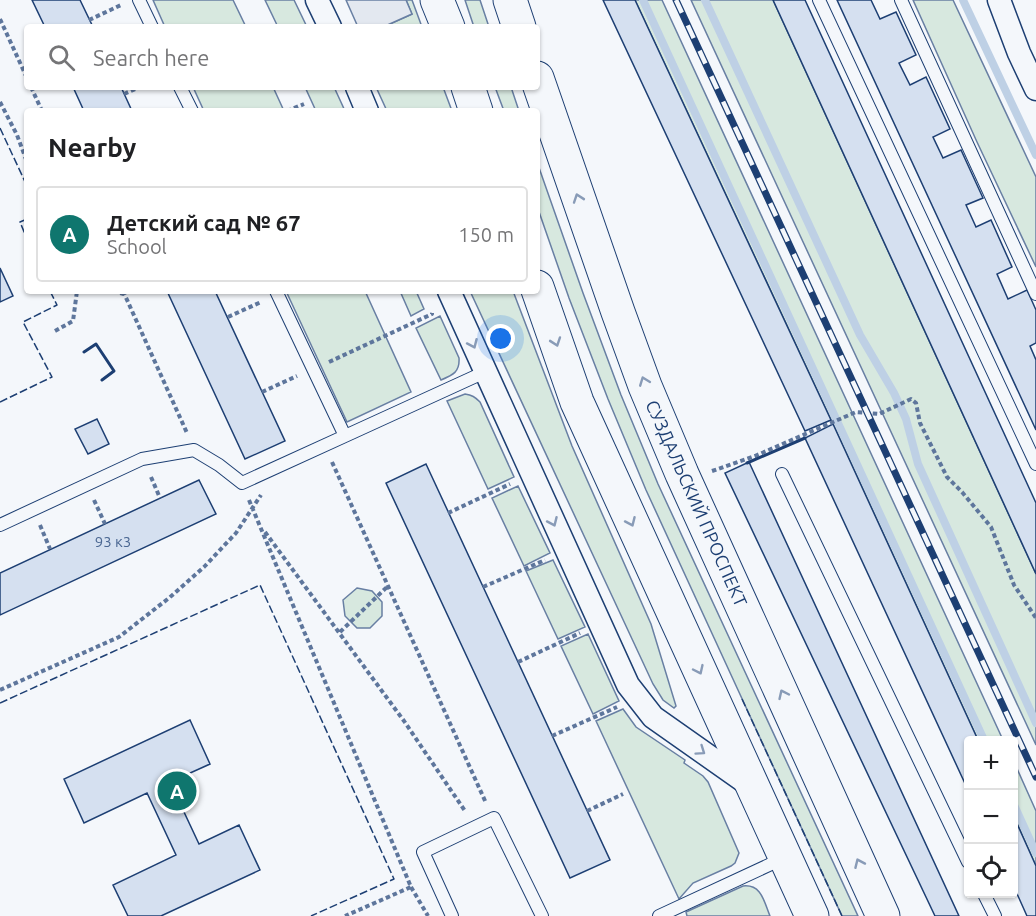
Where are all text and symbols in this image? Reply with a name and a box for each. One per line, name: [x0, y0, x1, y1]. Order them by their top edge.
search box: [24, 24, 540, 90]
icon: search: [45, 41, 78, 74]
text: Search here: [93, 45, 209, 70]
text: Nearby: [48, 133, 136, 162]
one-way arrow: [573, 193, 586, 204]
text: Детский сад № 67: [107, 210, 301, 235]
text: A: [62, 223, 77, 246]
text: 150 m: [458, 223, 514, 246]
text: School: [107, 235, 167, 258]
your location: [486, 324, 515, 353]
one-way arrow: [549, 336, 562, 347]
one-way arrow: [465, 338, 477, 349]
one-way arrow: [639, 377, 651, 388]
street label: СУЗДАЛЬСКИЙ ПРОСПЕКТ: [642, 397, 752, 609]
one-way arrow: [546, 515, 558, 526]
one-way arrow: [624, 515, 636, 526]
house number: 93 к3: [95, 533, 131, 550]
one-way arrow: [691, 664, 703, 675]
one-way arrow: [778, 689, 790, 700]
map controls: [964, 736, 1018, 898]
button: +: [964, 736, 1018, 790]
one-way arrow: [694, 744, 705, 755]
pin: A: [158, 768, 196, 814]
button: −: [964, 790, 1018, 844]
button: locate: [964, 844, 1018, 898]
one-way arrow: [854, 858, 866, 869]

